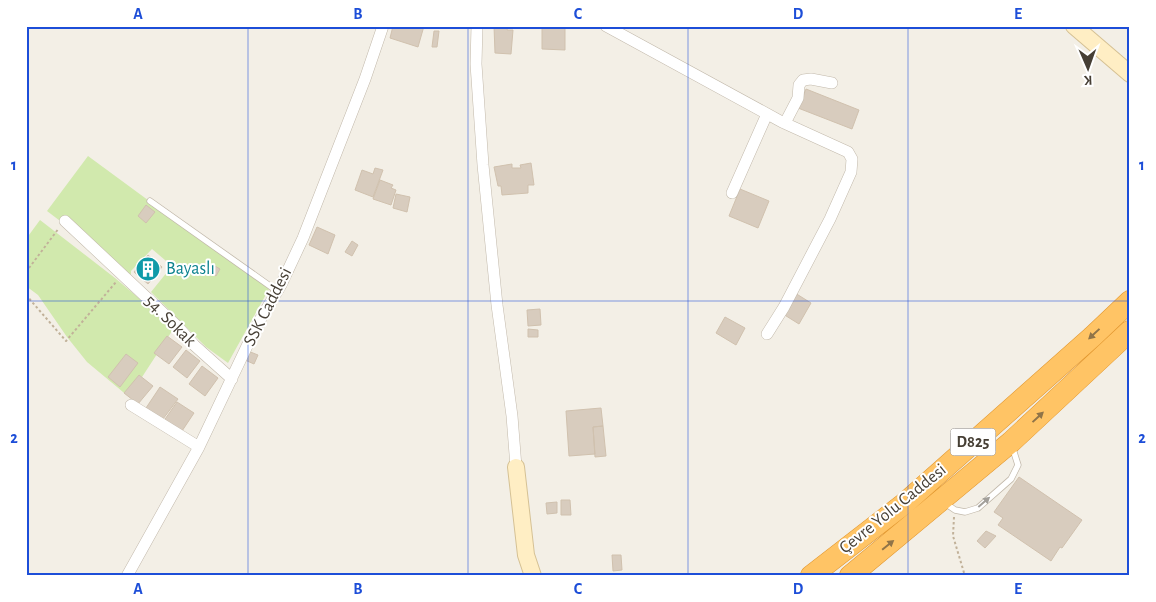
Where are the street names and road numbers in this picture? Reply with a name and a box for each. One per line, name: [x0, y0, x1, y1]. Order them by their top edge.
street label: SSK Caddesi: [241, 265, 295, 349]
street label: 54. Sokak: [141, 292, 200, 351]
road number: D825: [950, 428, 996, 456]
street label: Çevre Yolu Caddesi: [836, 461, 950, 557]

